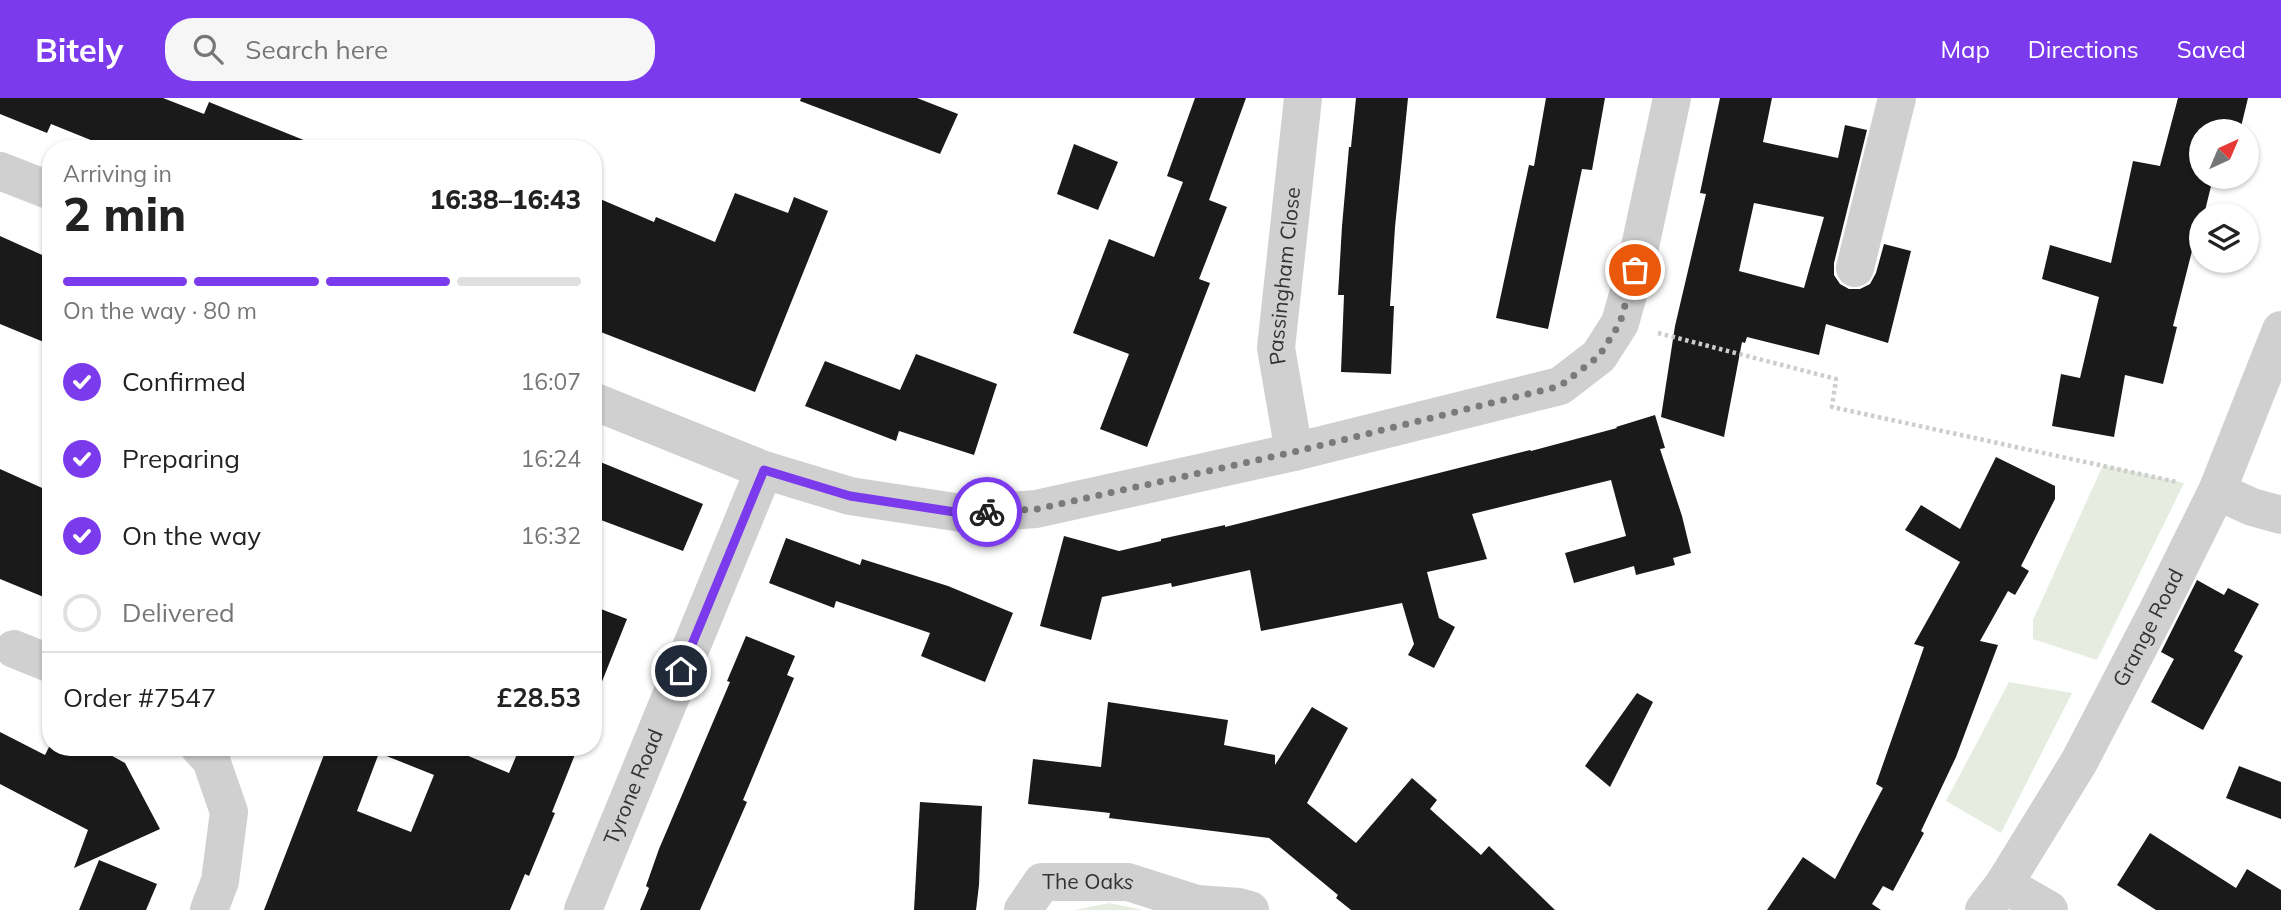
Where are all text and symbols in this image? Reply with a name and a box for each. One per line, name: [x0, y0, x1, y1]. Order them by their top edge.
search box: [165, 18, 655, 81]
text: Bitely: [35, 29, 123, 70]
icon: search: [189, 30, 227, 68]
text: Search here: [245, 33, 388, 66]
text: Map: [1940, 34, 1990, 64]
text: Directions: [2028, 34, 2139, 64]
text: Saved: [2177, 34, 2246, 64]
north arrow: [2189, 119, 2259, 189]
map controls: [2189, 119, 2259, 273]
text: Arriving in: [63, 159, 172, 188]
text: 16:38–16:43: [430, 183, 581, 216]
text: 2 min: [63, 185, 186, 243]
street label: Passingham Close: [1262, 186, 1305, 367]
button: layers: [2189, 203, 2259, 273]
pin: [1605, 240, 1665, 300]
icon: bag: [1616, 251, 1654, 289]
text: On the way · 80 m: [63, 296, 257, 325]
icon: check: [63, 363, 101, 401]
text: Confirmed: [122, 365, 246, 398]
text: 16:07: [521, 367, 581, 396]
icon: check: [63, 440, 101, 478]
text: Preparing: [122, 442, 240, 475]
text: 16:24: [521, 444, 581, 473]
courier: [952, 477, 1022, 547]
icon: bike: [968, 493, 1006, 531]
icon: check: [63, 517, 101, 555]
text: On the way: [122, 519, 261, 552]
text: 16:32: [521, 521, 581, 550]
street label: Grange Road: [2106, 564, 2188, 691]
text: Delivered: [122, 596, 235, 629]
pin: [651, 641, 711, 701]
icon: home: [662, 652, 700, 690]
text: Order #7547: [63, 681, 216, 714]
text: £28.53: [497, 681, 581, 714]
street label: Tyrone Road: [597, 725, 668, 848]
street label: The Oaks: [1042, 867, 1138, 895]

